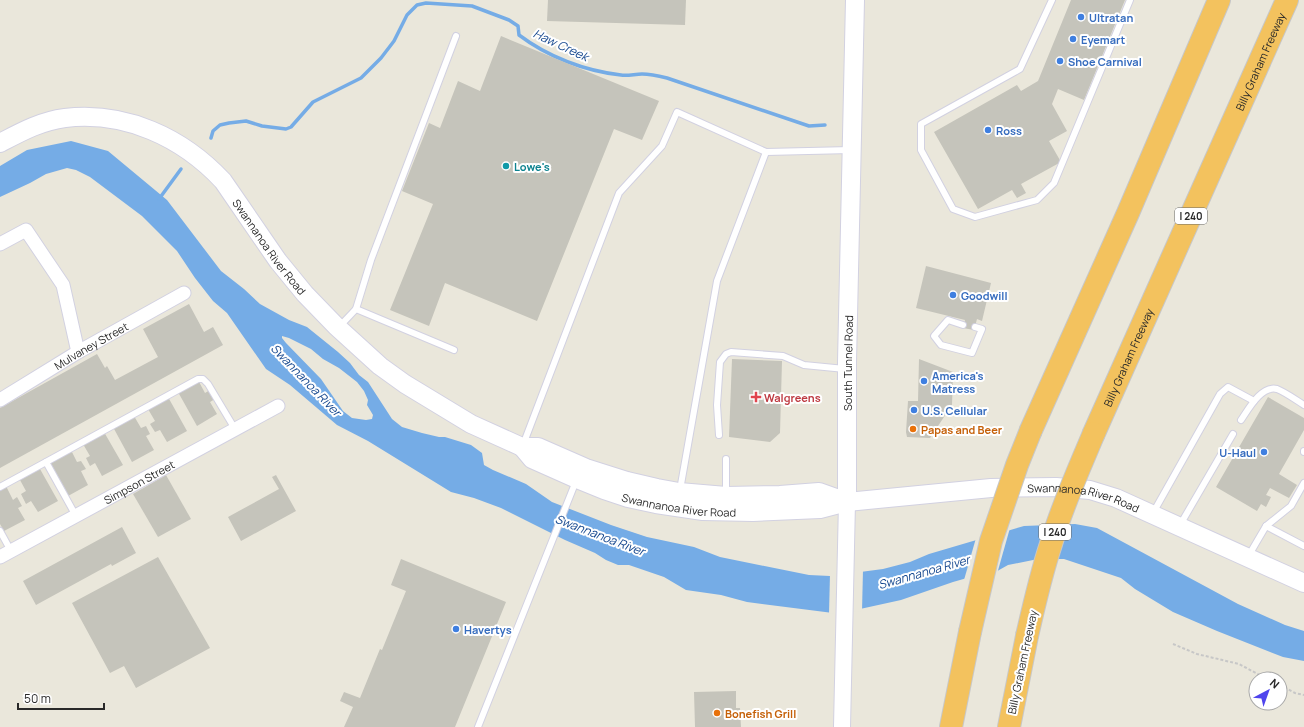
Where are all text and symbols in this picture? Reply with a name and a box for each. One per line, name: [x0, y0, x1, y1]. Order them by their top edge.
place label: Ultratan: [1089, 10, 1133, 25]
street label: Billy Graham Freeway: [1231, 10, 1288, 113]
marker: Ultratan: [1076, 12, 1086, 22]
water label: Haw Creek: [531, 25, 593, 66]
place label: Eyemart: [1081, 32, 1125, 47]
marker: Eyemart: [1068, 34, 1078, 44]
place label: Shoe Carnival: [1068, 54, 1142, 69]
marker: Shoe Carnival: [1055, 56, 1065, 66]
place label: Ross: [996, 123, 1022, 138]
marker: Ross: [983, 125, 993, 135]
place label: Lowe's: [514, 159, 550, 174]
marker: Lowe's: [501, 161, 511, 171]
street label: Swannanoa River Road: [230, 196, 310, 298]
road number: I 240: [1175, 208, 1207, 224]
place label: Goodwill: [961, 288, 1008, 303]
marker: Goodwill: [948, 290, 958, 300]
street label: Billy Graham Freeway: [1099, 305, 1156, 409]
street label: South Tunnel Road: [840, 315, 856, 411]
street label: Mulvaney Street: [51, 318, 130, 373]
water label: Swannanoa River: [267, 340, 346, 421]
place label: America's Matress: [932, 368, 984, 396]
marker: America's Matress: [919, 376, 929, 386]
place label: Walgreens: [764, 390, 821, 405]
marker: Walgreens: [751, 392, 761, 402]
place label: U.S. Cellular: [922, 403, 988, 418]
marker: U.S. Cellular: [909, 405, 919, 415]
place label: Papas and Beer: [921, 422, 1003, 437]
marker: Papas and Beer: [908, 424, 918, 434]
place label: U-Haul: [1219, 445, 1256, 460]
marker: U-Haul: [1259, 447, 1269, 457]
street label: Simpson Street: [101, 456, 177, 507]
street label: Swannanoa River Road: [1027, 479, 1142, 515]
street label: Swannanoa River Road: [620, 489, 736, 519]
water label: Swannanoa River: [553, 510, 649, 560]
road number: I 240: [1039, 524, 1071, 540]
water label: Swannanoa River: [876, 550, 973, 593]
street label: Billy Graham Freeway: [1004, 608, 1040, 715]
place label: Havertys: [464, 622, 512, 637]
marker: Havertys: [451, 624, 461, 634]
north arrow: [1248, 671, 1288, 711]
text: N: [1267, 675, 1283, 691]
scale bar: [18, 685, 104, 711]
text: 50 m: [24, 690, 51, 707]
place label: Bonefish Grill: [725, 706, 796, 721]
marker: Bonefish Grill: [712, 708, 722, 718]

